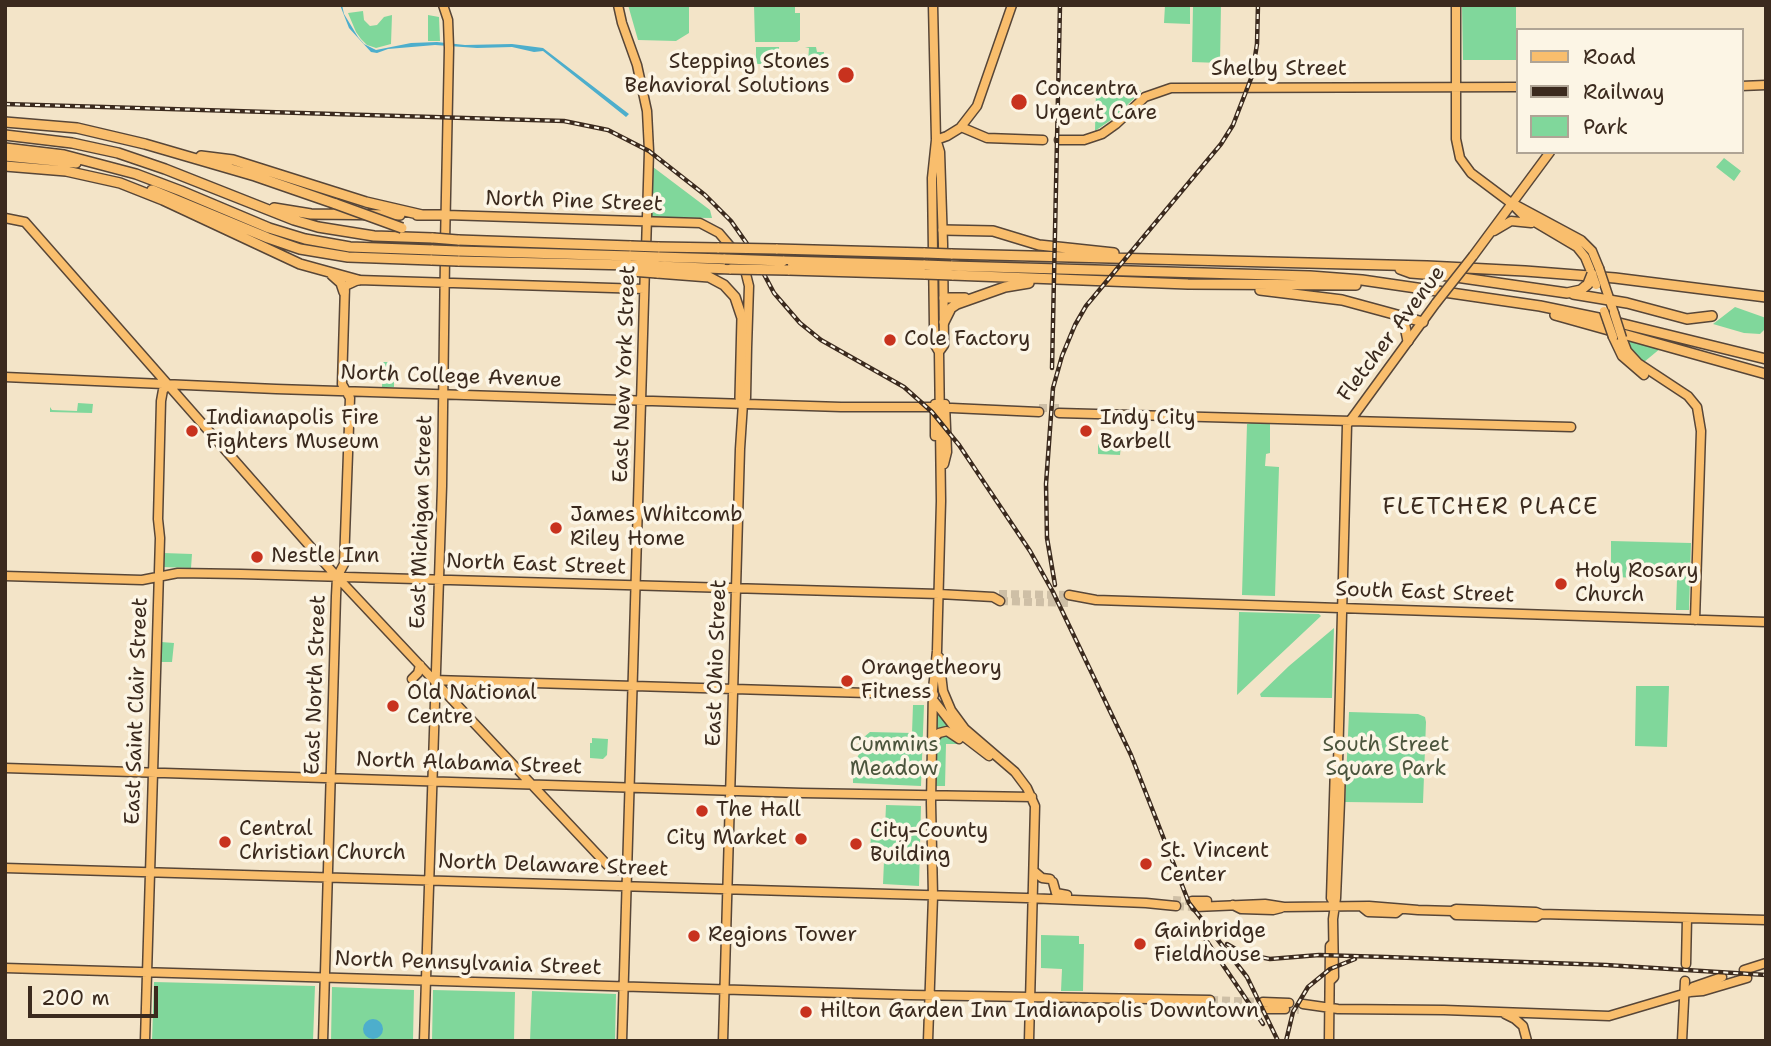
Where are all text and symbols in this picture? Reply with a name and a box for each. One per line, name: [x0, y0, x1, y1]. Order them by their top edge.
legend: [1516, 28, 1743, 154]
text: Road: [1583, 43, 1636, 71]
place label: Stepping Stones Behavioral Solutions: [624, 50, 830, 100]
street label: Shelby Street: [1211, 57, 1347, 83]
marker: Stepping Stones Behavioral Solutions: [836, 65, 856, 85]
place label: Concentra Urgent Care: [1035, 77, 1157, 127]
text: Railway: [1583, 78, 1665, 106]
marker: Concentra Urgent Care: [1009, 92, 1029, 112]
text: Park: [1583, 113, 1628, 141]
street label: North Pine Street: [485, 186, 663, 218]
street label: Fletcher Avenue: [1333, 261, 1451, 407]
street label: East New York Street: [609, 265, 641, 483]
place label: Cole Factory: [904, 327, 1030, 353]
marker: Cole Factory: [882, 332, 898, 348]
street label: North College Avenue: [340, 361, 562, 393]
place label: Indianapolis Fire Fighters Museum: [206, 406, 379, 456]
place label: Indy City Barbell: [1100, 406, 1196, 456]
street label: East Michigan Street: [406, 415, 438, 629]
marker: Indianapolis Fire Fighters Museum: [184, 423, 200, 439]
marker: Indy City Barbell: [1078, 423, 1094, 439]
district label: FLETCHER PLACE: [1384, 494, 1598, 522]
place label: James Whitcomb Riley Home: [570, 503, 743, 553]
marker: James Whitcomb Riley Home: [548, 520, 564, 536]
place label: Nestle Inn: [271, 544, 379, 570]
marker: Nestle Inn: [249, 549, 265, 565]
street label: North East Street: [445, 549, 627, 581]
place label: Holy Rosary Church: [1575, 559, 1699, 609]
marker: Holy Rosary Church: [1553, 576, 1569, 592]
street label: South East Street: [1335, 577, 1515, 609]
street label: East Ohio Street: [701, 579, 733, 747]
street label: East North Street: [300, 594, 332, 776]
street label: East Saint Clair Street: [120, 597, 154, 825]
place label: Orangetheory Fitness: [861, 656, 1002, 706]
marker: Orangetheory Fitness: [839, 673, 855, 689]
place label: Old National Centre: [407, 681, 537, 731]
marker: Old National Centre: [385, 698, 401, 714]
park label: Cummins Meadow: [849, 733, 939, 783]
park label: South Street Square Park: [1322, 733, 1450, 783]
street label: North Alabama Street: [355, 747, 583, 781]
place label: The Hall: [716, 798, 801, 824]
marker: The Hall: [694, 803, 710, 819]
place label: Central Christian Church: [239, 817, 406, 867]
place label: City-County Building: [870, 819, 988, 869]
place label: City Market: [666, 826, 787, 852]
marker: City Market: [793, 831, 809, 847]
marker: Central Christian Church: [217, 834, 233, 850]
marker: City-County Building: [848, 836, 864, 852]
place label: St. Vincent Center: [1160, 839, 1269, 889]
street label: North Delaware Street: [437, 849, 669, 883]
marker: St. Vincent Center: [1138, 856, 1154, 872]
place label: Gainbridge Fieldhouse: [1154, 919, 1266, 969]
place label: Regions Tower: [708, 923, 857, 949]
marker: Regions Tower: [686, 928, 702, 944]
marker: Gainbridge Fieldhouse: [1132, 936, 1148, 952]
street label: North Pennsylvania Street: [334, 947, 602, 981]
scale bar: [32, 972, 161, 1016]
text: 200 m: [41, 984, 110, 1012]
place label: Hilton Garden Inn Indianapolis Downtown: [820, 999, 1259, 1025]
marker: Hilton Garden Inn Indianapolis Downtown: [798, 1004, 814, 1020]

